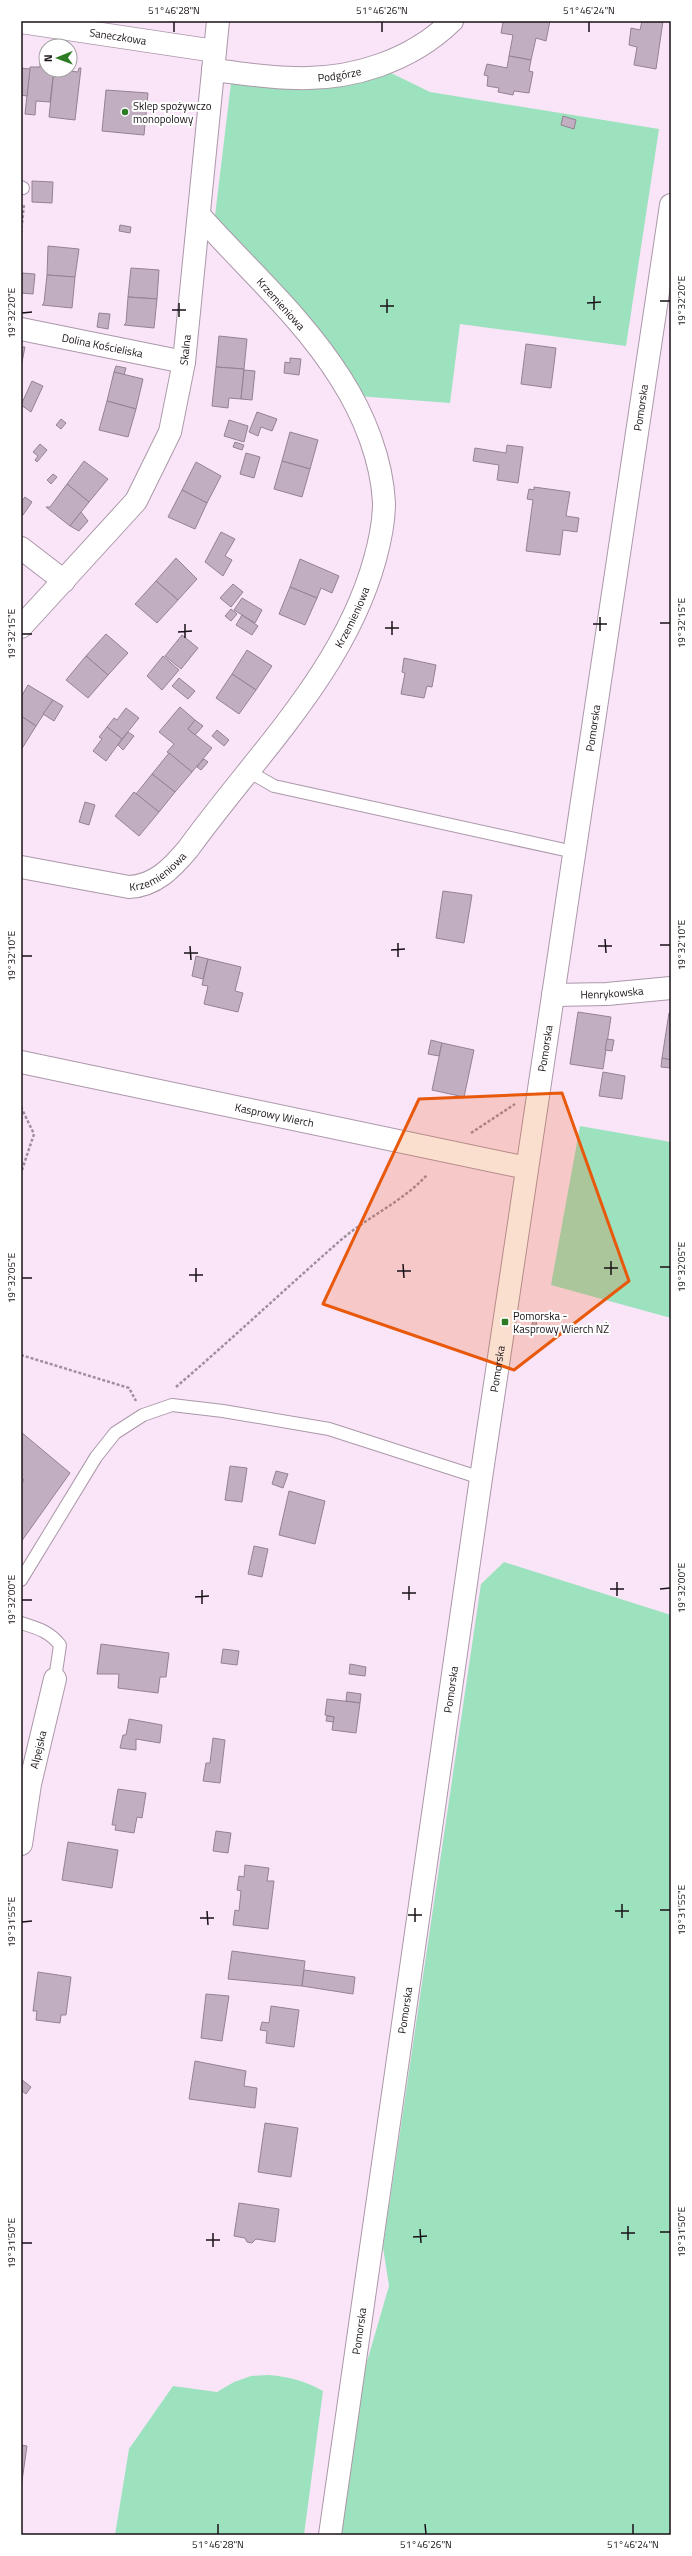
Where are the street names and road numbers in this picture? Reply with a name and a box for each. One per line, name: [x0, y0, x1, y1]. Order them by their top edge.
street label: Saneczkowa: [88, 24, 148, 49]
street label: Podgórze: [317, 63, 363, 86]
street label: Krzemieniowa: [253, 274, 309, 334]
street label: Dolina Kościeliska: [60, 329, 145, 362]
street label: Skalna: [176, 333, 195, 367]
street label: Pomorska: [629, 383, 652, 432]
street label: Krzemieniowa: [331, 584, 373, 651]
street label: Pomorska: [582, 703, 604, 752]
street label: Krzemieniowa: [129, 848, 190, 895]
street label: Henrykowska: [580, 983, 645, 1002]
street label: Pomorska: [534, 1024, 557, 1073]
street label: Kasprowy Wierch: [233, 1099, 316, 1131]
street label: Pomorska: [486, 1344, 509, 1393]
street label: Pomorska: [440, 1665, 462, 1714]
street label: Alpejska: [26, 1728, 51, 1770]
street label: Pomorska: [394, 1985, 416, 2035]
street label: Pomorska: [348, 2306, 370, 2355]

